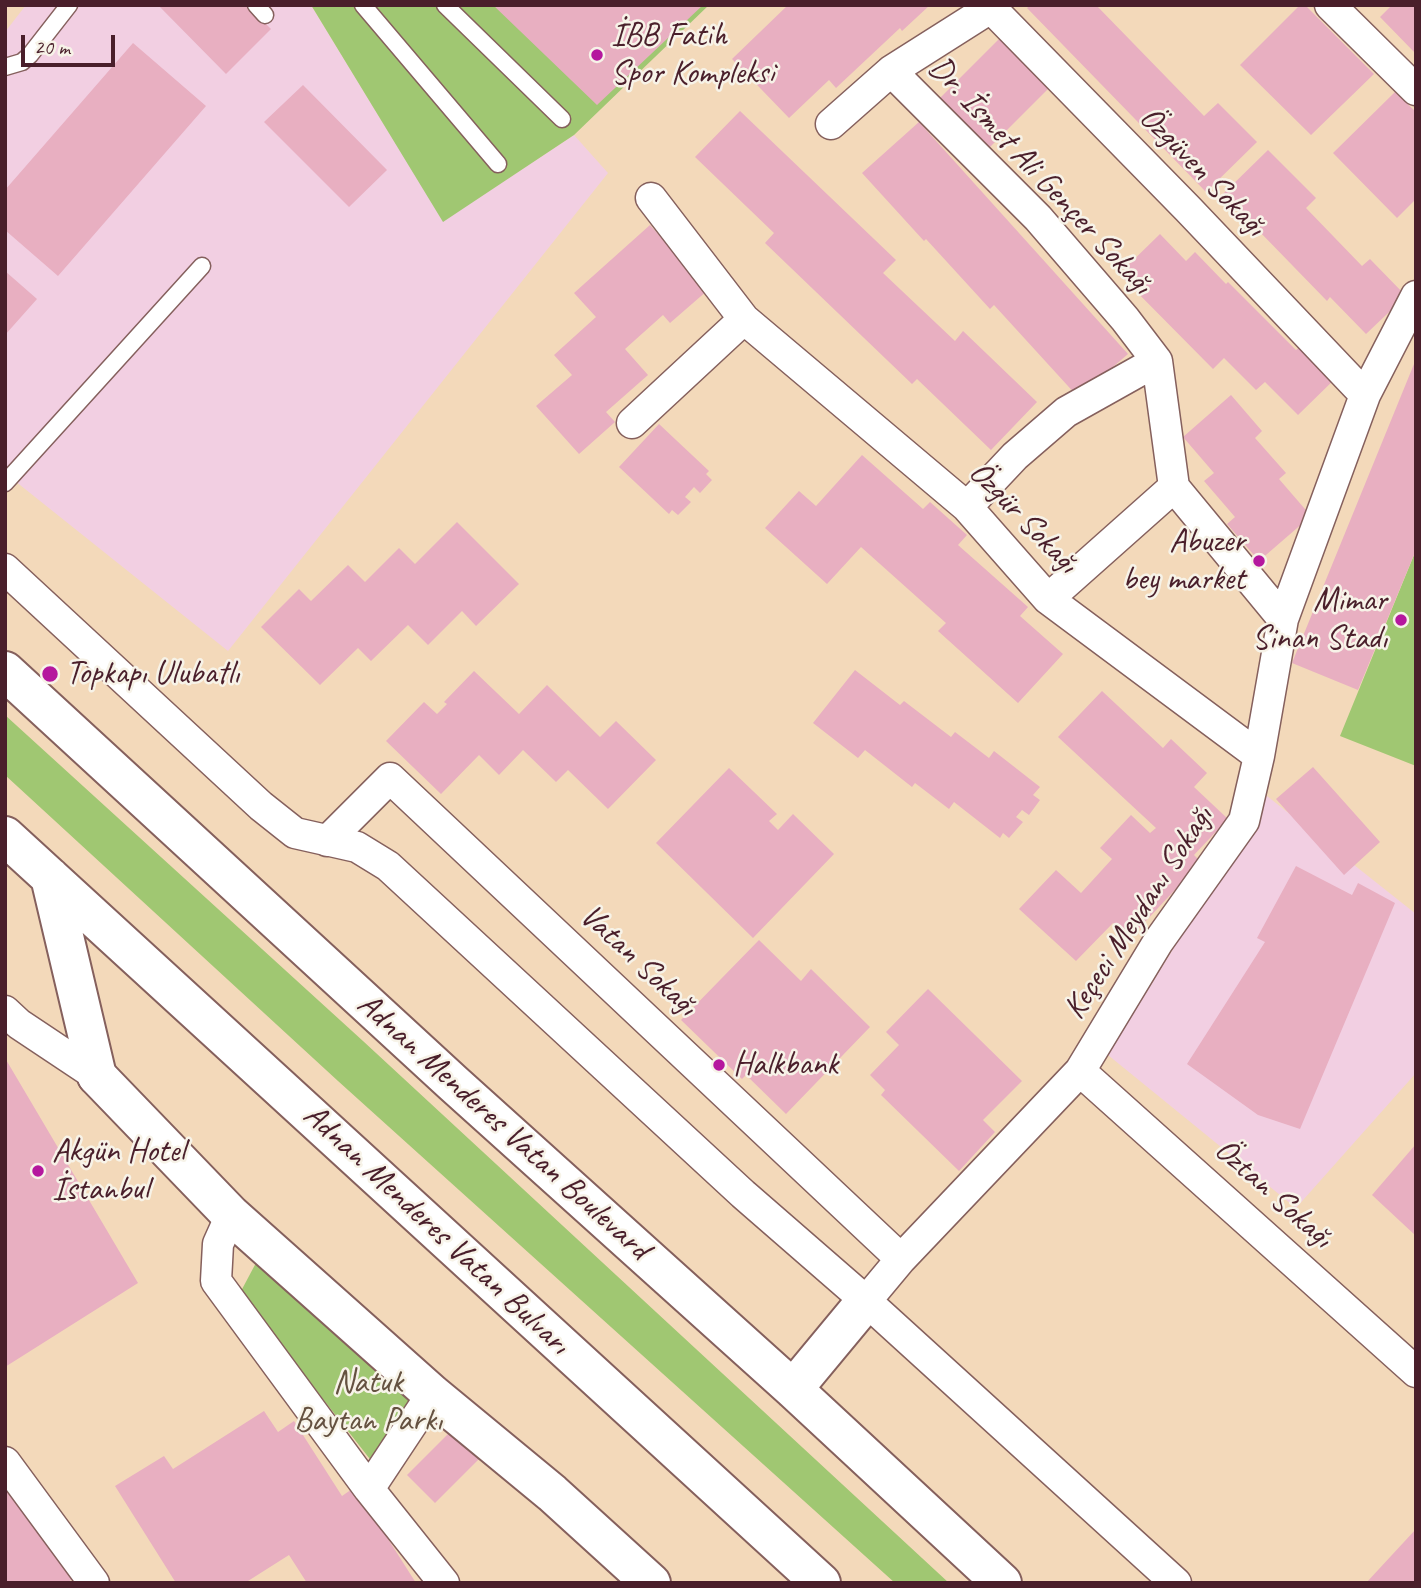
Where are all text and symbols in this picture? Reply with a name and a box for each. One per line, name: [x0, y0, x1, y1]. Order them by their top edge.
place label: İBB Fatih Spor Kompleksi: [611, 16, 774, 94]
scale bar: [24, 21, 119, 65]
text: 20 m: [34, 34, 70, 60]
marker: İBB Fatih Spor Kompleksi: [589, 47, 605, 63]
street label: Dr. İsmet Ali Gençer Sokağı: [920, 49, 1160, 303]
street label: Özgüven Sokağı: [1130, 99, 1274, 245]
street label: Özgür Sokağı: [960, 454, 1086, 582]
place label: Abuzer bey market: [1122, 522, 1245, 600]
marker: Abuzer bey market: [1251, 553, 1267, 569]
place label: Mimar Sinan Stadı: [1252, 581, 1387, 659]
marker: Mimar Sinan Stadı: [1393, 612, 1409, 628]
place label: Topkapı Ulubatlı: [66, 654, 239, 694]
marker: Topkapı Ulubatlı: [40, 664, 60, 684]
street label: Keçeci Meydanı Sokağı: [1056, 799, 1222, 1027]
street label: Vatan Sokağı: [571, 897, 705, 1025]
street label: Adnan Menderes Vatan Boulevard: [349, 985, 657, 1269]
place label: Halkbank: [733, 1045, 838, 1085]
marker: Halkbank: [711, 1057, 727, 1073]
street label: Adnan Menderes Vatan Bulvarı: [295, 1096, 577, 1364]
street label: Öztan Sokağı: [1206, 1131, 1340, 1257]
place label: Akgün Hotel İstanbul: [52, 1132, 185, 1210]
marker: Akgün Hotel İstanbul: [30, 1163, 46, 1179]
park label: Natuk Baytan Parkı: [294, 1363, 442, 1441]

